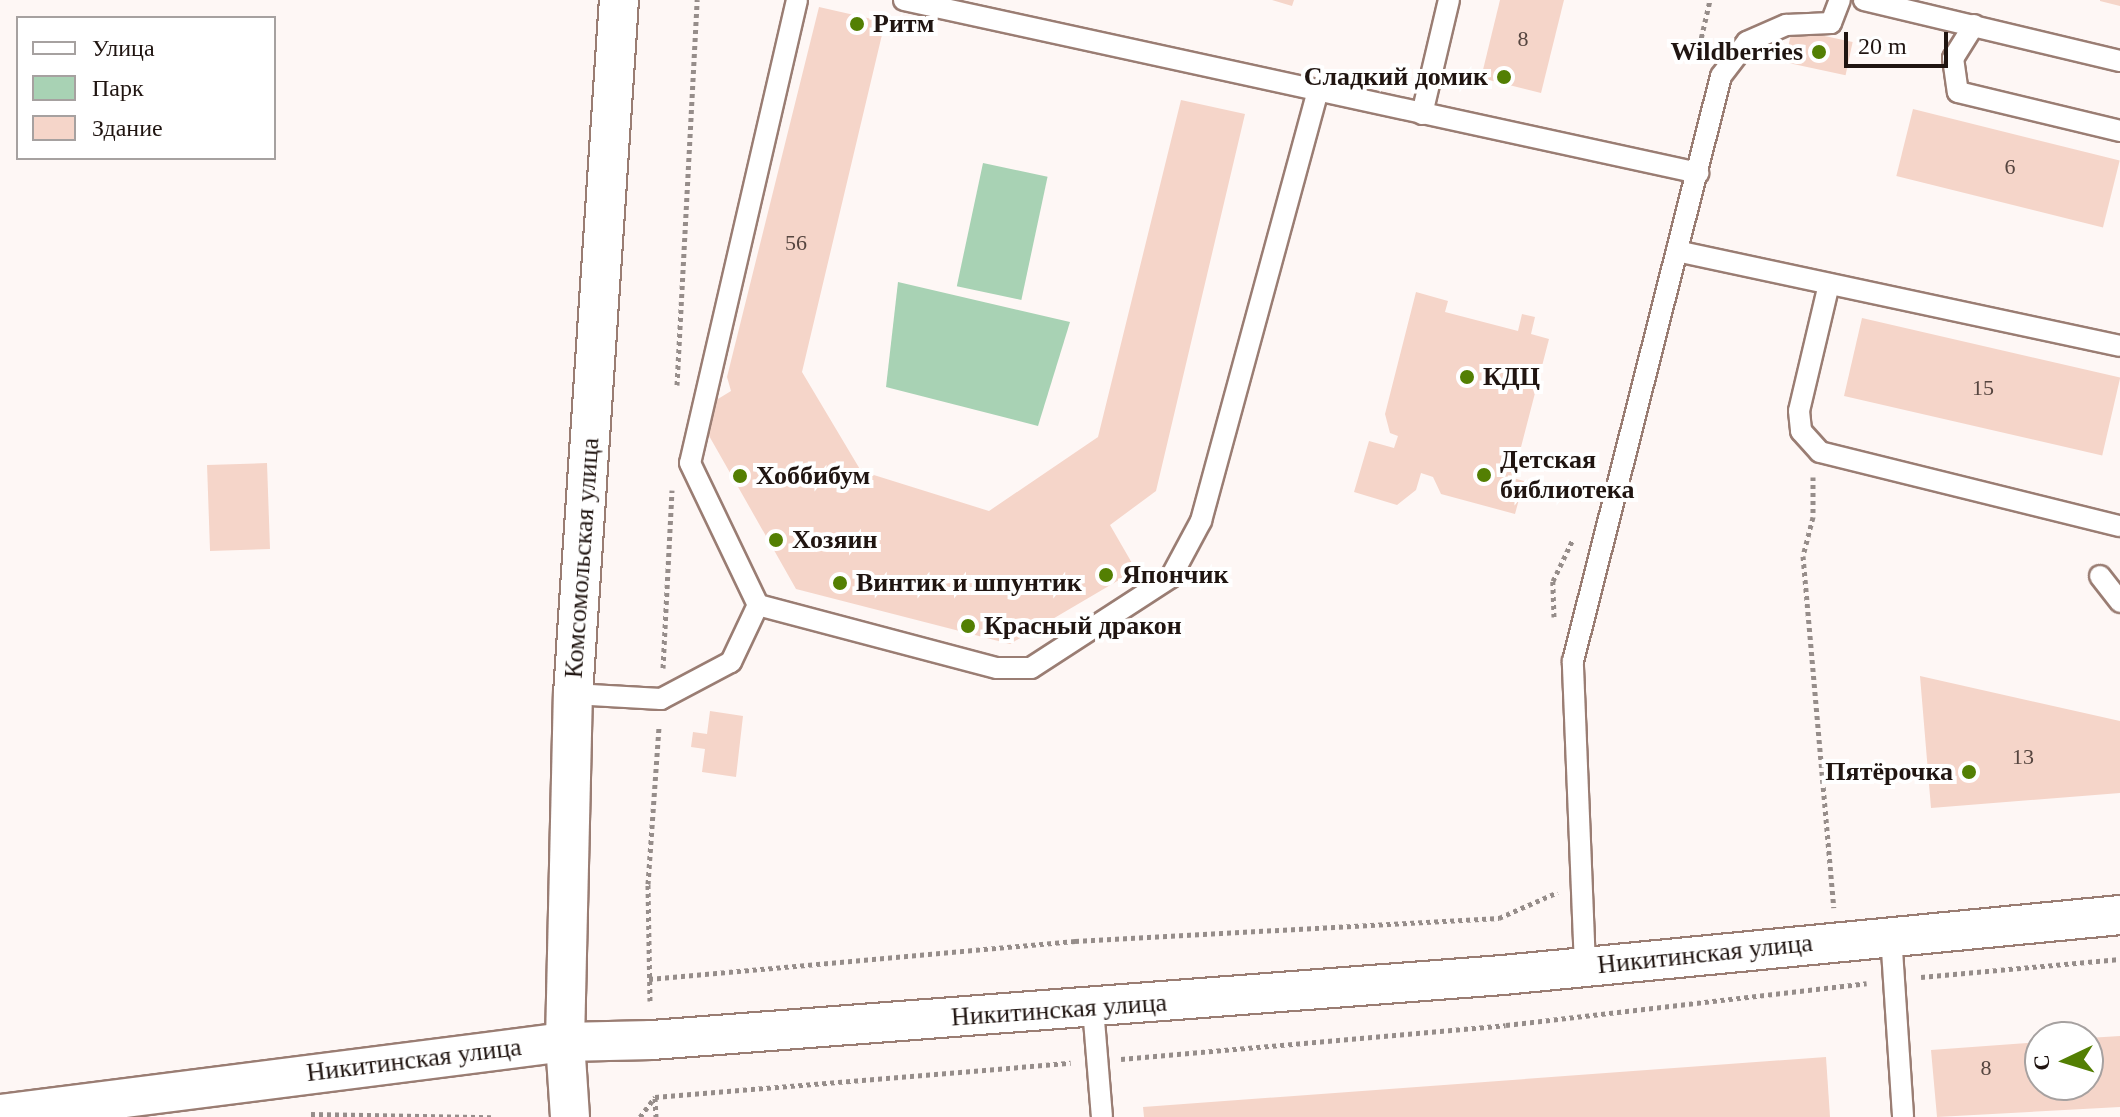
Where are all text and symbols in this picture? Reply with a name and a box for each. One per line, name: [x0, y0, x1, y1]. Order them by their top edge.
place label: Ритм: [873, 8, 934, 40]
marker: Ритм: [848, 15, 866, 33]
legend: [16, 16, 276, 160]
scale bar: [1848, 16, 1952, 66]
house number: 8: [1518, 26, 1528, 52]
text: 20 m: [1858, 33, 1907, 59]
text: Улица: [92, 35, 155, 61]
place label: Wildberries: [1671, 36, 1803, 68]
marker: Wildberries: [1810, 43, 1828, 61]
place label: Сладкий домик: [1304, 61, 1488, 93]
marker: Сладкий домик: [1495, 68, 1513, 86]
text: Парк: [92, 75, 144, 101]
text: Здание: [92, 115, 163, 141]
house number: 6: [2004, 154, 2016, 180]
house number: 56: [785, 230, 807, 256]
place label: КДЦ: [1483, 361, 1540, 393]
marker: КДЦ: [1458, 368, 1476, 386]
house number: 15: [1972, 375, 1994, 401]
street label: Комсомольская улица: [558, 437, 606, 679]
place label: Детская библиотека: [1500, 444, 1634, 506]
place label: Хоббибум: [756, 460, 870, 492]
marker: Детская библиотека: [1475, 466, 1493, 484]
marker: Хоббибум: [731, 467, 749, 485]
place label: Хозяин: [792, 524, 877, 556]
marker: Хозяин: [767, 531, 785, 549]
place label: Япончик: [1122, 559, 1228, 591]
marker: Япончик: [1097, 566, 1115, 584]
place label: Винтик и шпунтик: [856, 567, 1082, 599]
marker: Винтик и шпунтик: [831, 574, 849, 592]
place label: Красный дракон: [984, 610, 1182, 642]
marker: Красный дракон: [959, 617, 977, 635]
house number: 13: [2012, 744, 2034, 770]
place label: Пятёрочка: [1825, 756, 1953, 788]
marker: Пятёрочка: [1960, 763, 1978, 781]
street label: Никитинская улица: [1596, 927, 1814, 981]
street label: Никитинская улица: [950, 987, 1168, 1033]
north arrow: [2024, 1021, 2104, 1101]
street label: Никитинская улица: [305, 1031, 523, 1089]
text: С: [2029, 1054, 2055, 1071]
house number: 8: [1980, 1055, 1992, 1081]

